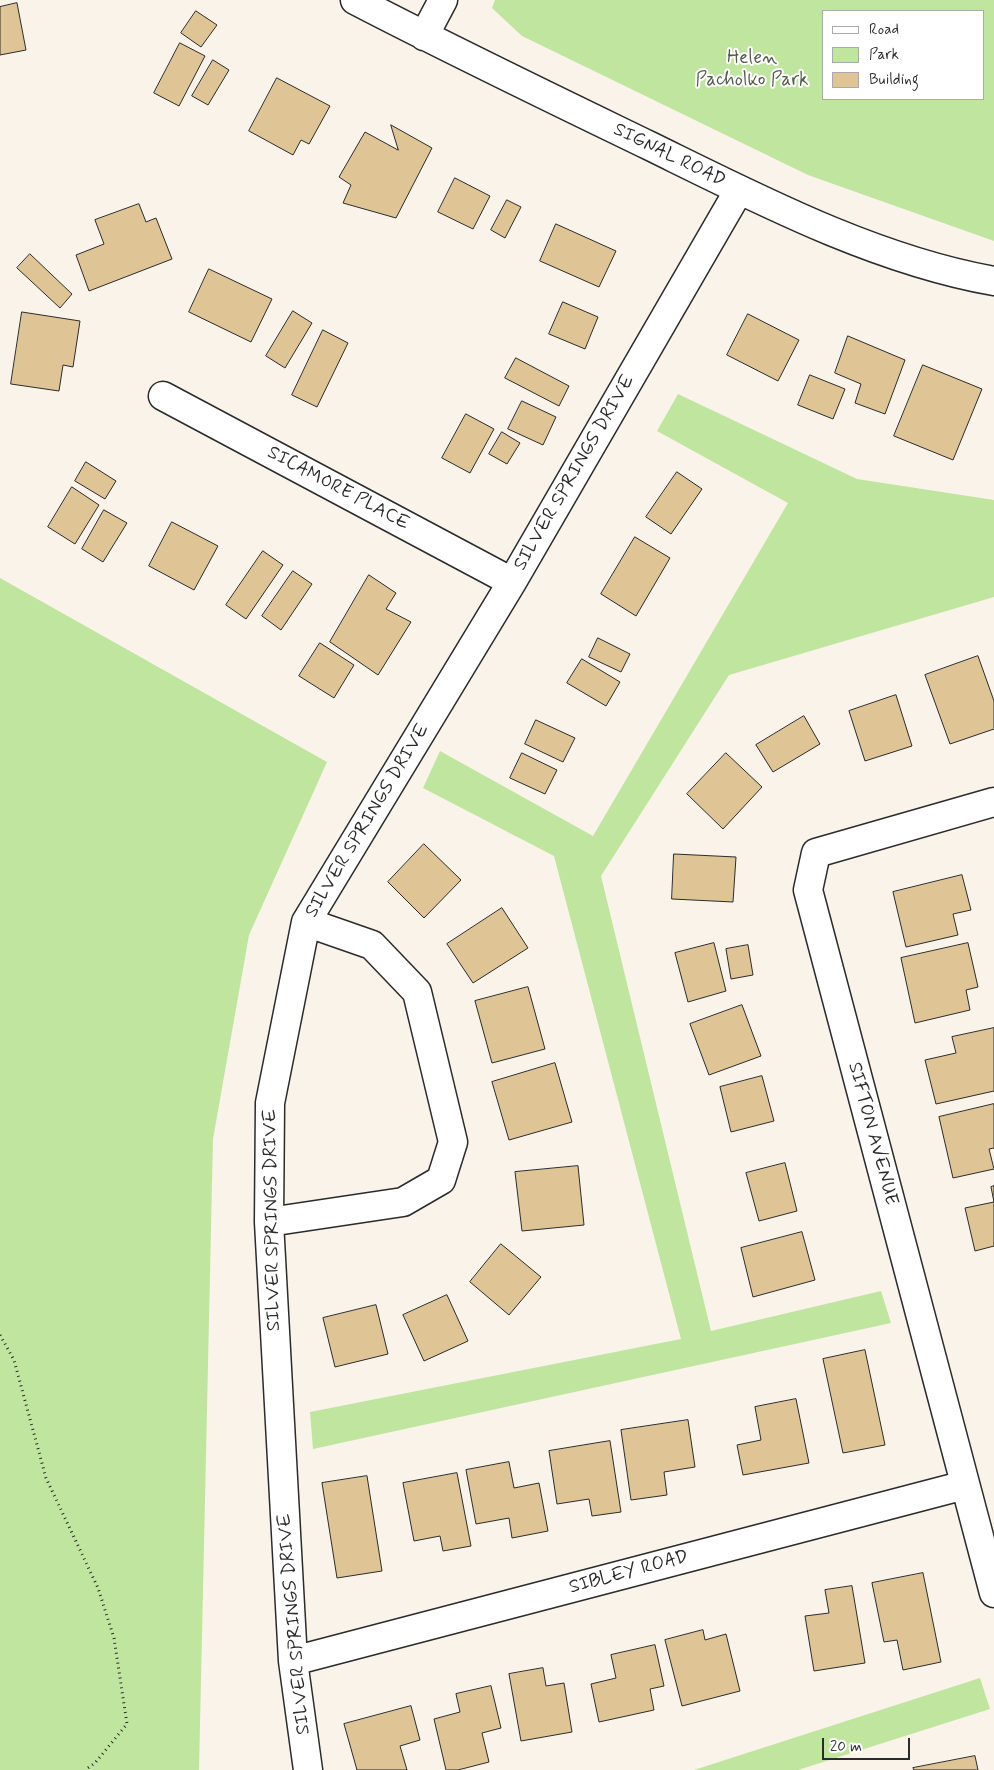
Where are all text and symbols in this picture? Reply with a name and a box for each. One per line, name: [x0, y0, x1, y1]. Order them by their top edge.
legend: [822, 10, 984, 100]
text: Road: [869, 20, 899, 40]
text: Park: [869, 45, 899, 65]
park label: Helen Pacholko Park: [696, 48, 808, 92]
text: Building: [869, 70, 919, 90]
street label: SIGNAL ROAD: [609, 119, 729, 193]
street label: SILVER SPRINGS DRIVE: [510, 371, 640, 575]
street label: SICAMORE PLACE: [263, 442, 413, 536]
street label: SILVER SPRINGS DRIVE: [301, 720, 435, 922]
street label: SIFTON AVENUE: [842, 1060, 902, 1208]
street label: SILVER SPRINGS DRIVE: [260, 1109, 286, 1331]
street label: SILVER SPRINGS DRIVE: [274, 1512, 316, 1736]
street label: SIBLEY ROAD: [567, 1546, 691, 1600]
scale bar: [824, 1728, 912, 1760]
text: 20 m: [830, 1737, 862, 1757]

